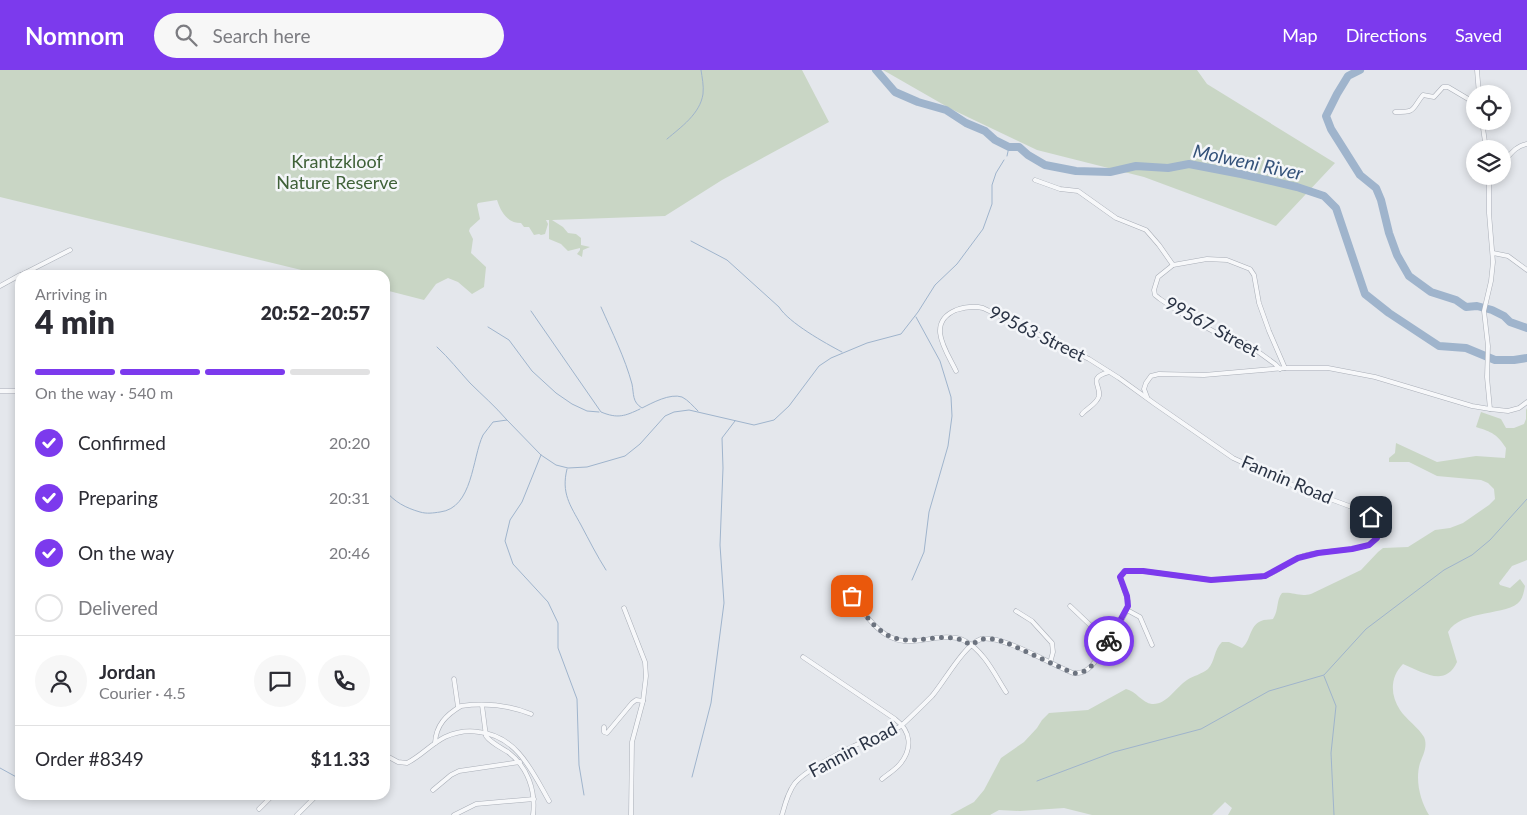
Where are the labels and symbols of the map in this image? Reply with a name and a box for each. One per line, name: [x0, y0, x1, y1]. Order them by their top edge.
water label: Molweni River: [1191, 139, 1306, 184]
park label: Krantzkloof Nature Reserve: [276, 150, 398, 193]
street label: 99567 Street: [1162, 291, 1264, 361]
street label: 99563 Street: [986, 300, 1090, 366]
street label: Fannin Road: [1239, 450, 1336, 508]
pin: [1350, 496, 1392, 538]
pin: [831, 575, 873, 617]
courier: [1084, 616, 1134, 666]
street label: Fannin Road: [805, 717, 900, 782]

